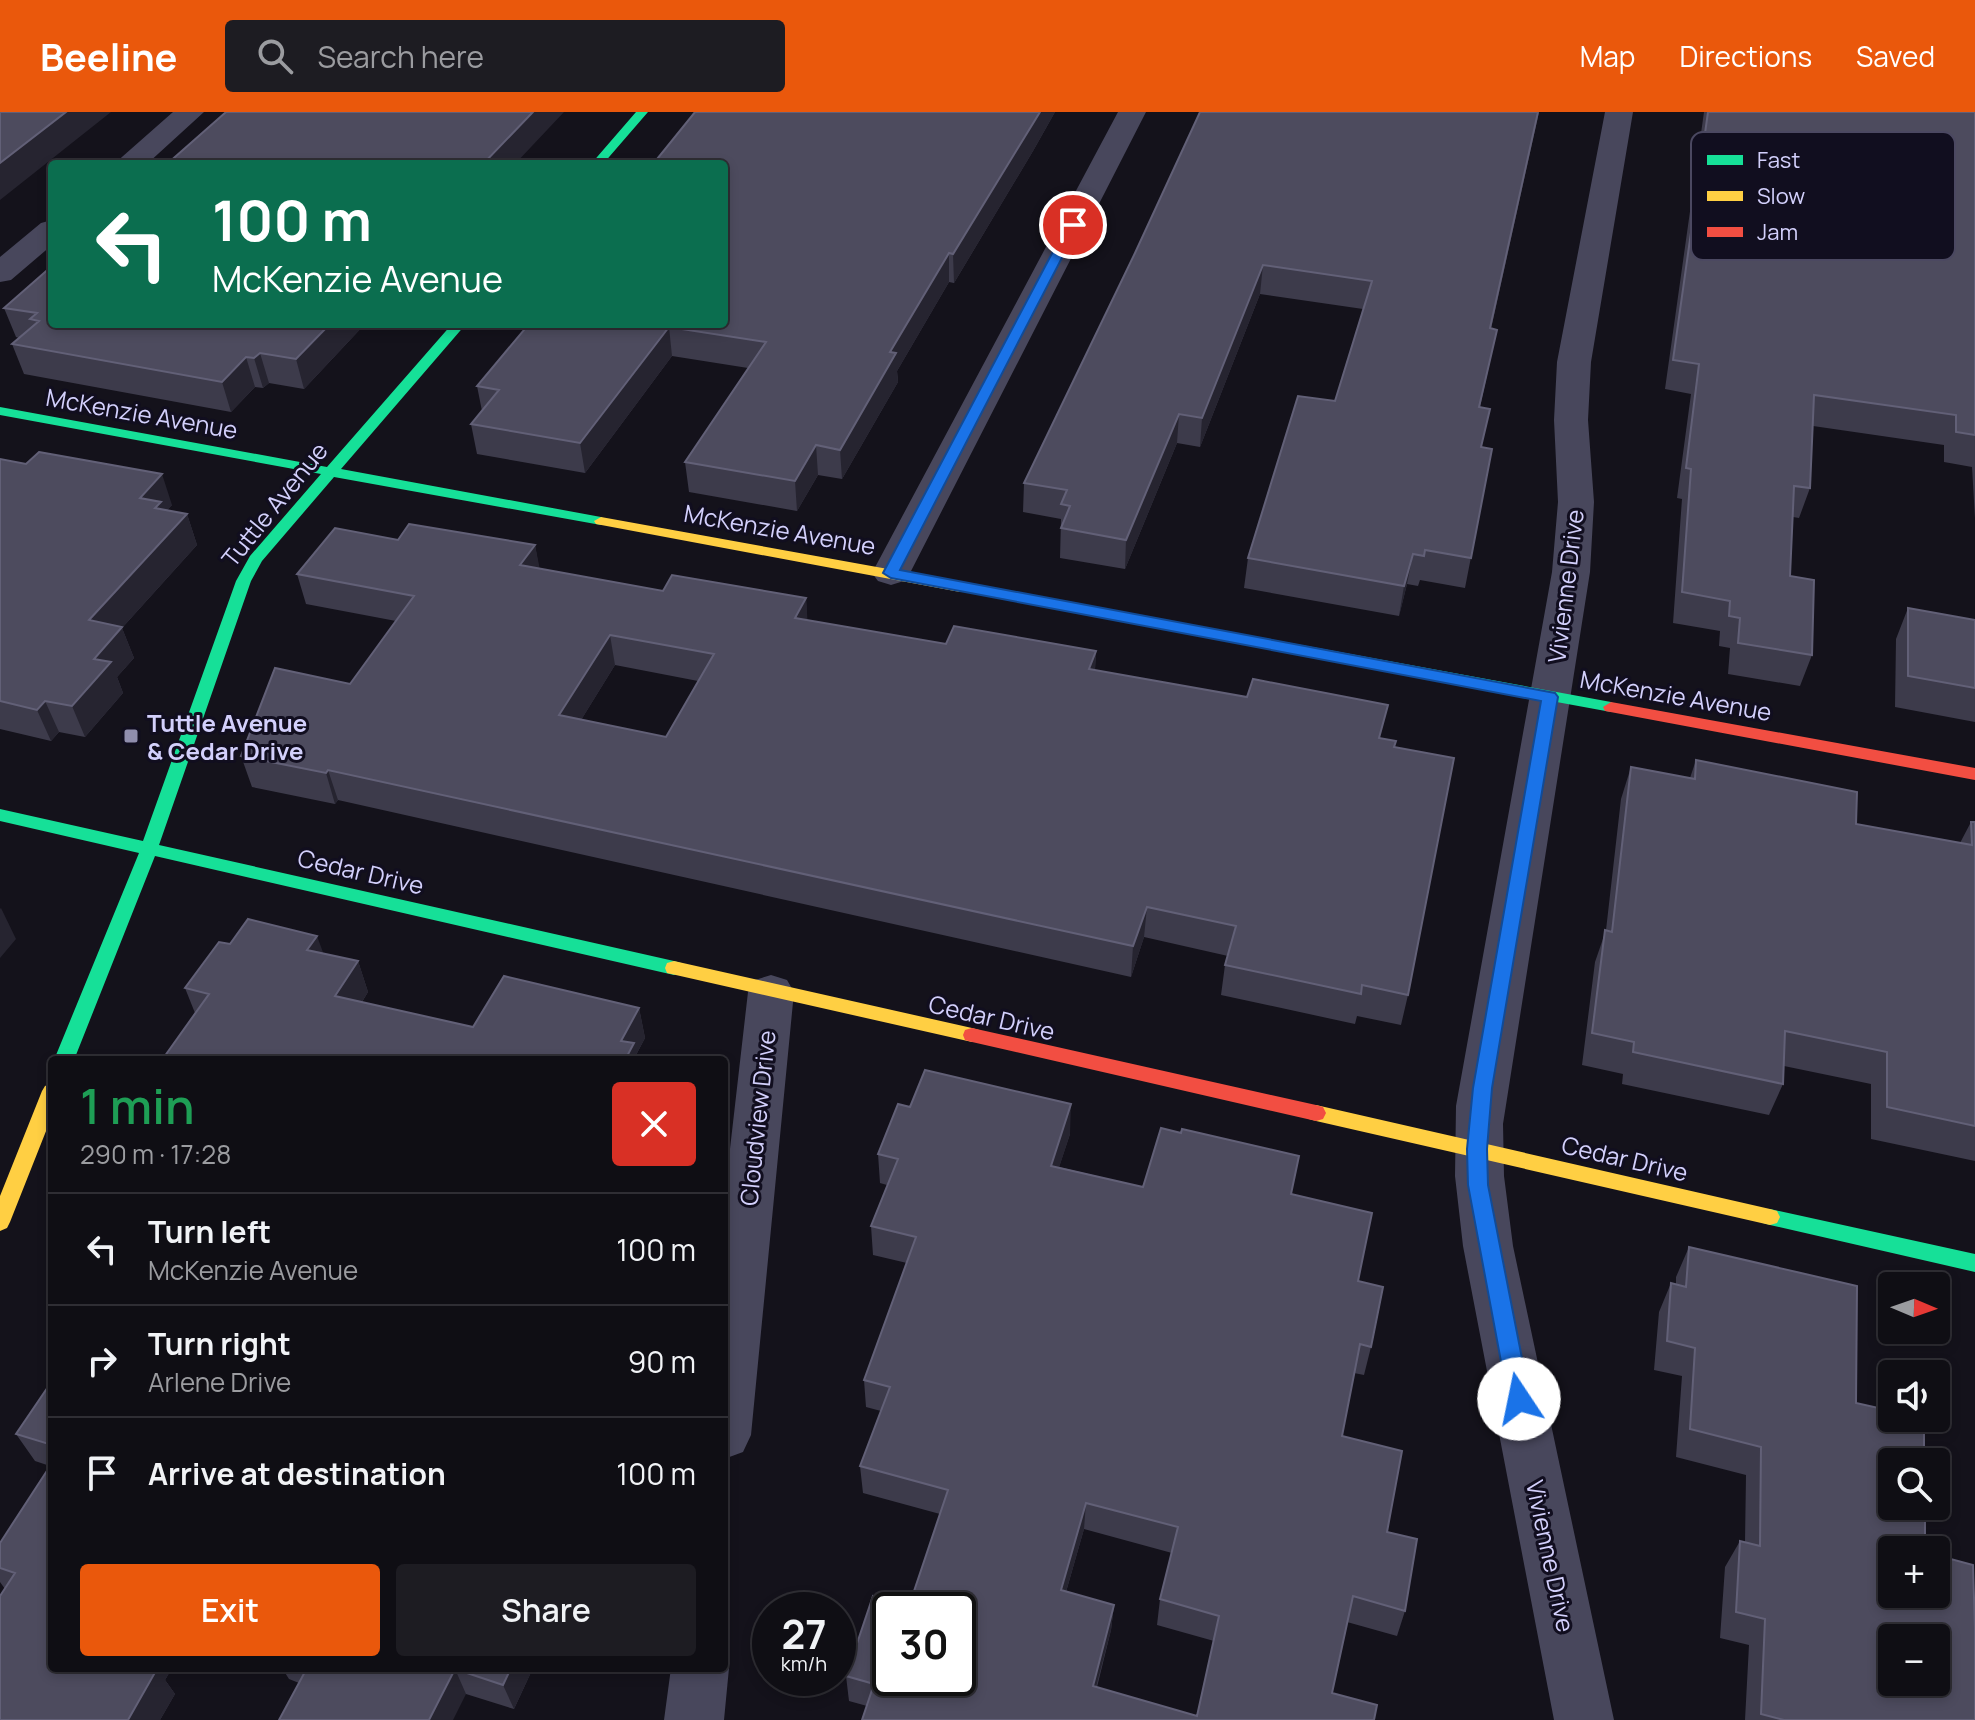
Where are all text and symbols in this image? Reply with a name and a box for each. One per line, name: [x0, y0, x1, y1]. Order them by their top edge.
search box: [225, 20, 785, 92]
text: Beeline: [40, 30, 177, 82]
icon: search: [253, 34, 297, 78]
text: Search here: [317, 36, 484, 77]
text: Map: [1580, 37, 1635, 75]
text: Directions: [1679, 37, 1812, 75]
text: Saved: [1856, 37, 1935, 75]
legend: [1691, 132, 1955, 260]
text: Fast: [1757, 145, 1800, 175]
text: 100 m: [212, 181, 372, 258]
text: Slow: [1757, 181, 1805, 211]
pin: [1039, 191, 1107, 259]
icon: left: [80, 192, 184, 296]
icon: arrive: [1051, 203, 1095, 247]
text: Jam: [1757, 217, 1798, 247]
text: McKenzie Avenue: [212, 254, 503, 303]
street label: McKenzie Avenue: [44, 380, 240, 446]
street label: Tuttle Avenue: [213, 435, 335, 573]
street label: McKenzie Avenue: [682, 496, 878, 562]
street label: Vivienne Drive: [1539, 507, 1591, 665]
street label: McKenzie Avenue: [1578, 662, 1774, 728]
place label: Tuttle Avenue & Cedar Drive: [147, 706, 307, 767]
marker: Tuttle Avenue & Cedar Drive: [122, 727, 140, 745]
street label: Cedar Drive: [295, 840, 427, 902]
street label: Cedar Drive: [926, 986, 1058, 1048]
street label: Cloudview Drive: [731, 1029, 783, 1207]
text: 1 min: [80, 1073, 194, 1138]
button: close: [612, 1082, 696, 1166]
street label: Cedar Drive: [1559, 1127, 1691, 1189]
text: 290 m · 17:28: [80, 1136, 231, 1172]
text: Turn left: [148, 1211, 271, 1252]
icon: left: [80, 1227, 124, 1271]
text: 100 m: [616, 1229, 696, 1270]
text: McKenzie Avenue: [148, 1252, 358, 1288]
north arrow: [1878, 1272, 1950, 1344]
map controls: [1878, 1272, 1950, 1696]
text: Turn right: [148, 1323, 291, 1364]
icon: right: [80, 1339, 124, 1383]
text: 90 m: [628, 1341, 696, 1382]
position arrow: [1477, 1357, 1561, 1441]
button: sound: [1878, 1360, 1950, 1432]
text: Arlene Drive: [148, 1364, 291, 1400]
button: search: [1878, 1448, 1950, 1520]
icon: arrive: [80, 1451, 124, 1495]
text: Arrive at destination: [148, 1453, 446, 1494]
text: 100 m: [616, 1453, 696, 1494]
street label: Vivienne Drive: [1519, 1477, 1583, 1635]
button: +: [1878, 1536, 1950, 1608]
button: Exit: [80, 1564, 380, 1656]
button: Share: [396, 1564, 696, 1656]
speed limit sign: 30: [872, 1592, 976, 1696]
text: 27: [781, 1606, 827, 1661]
button: −: [1878, 1624, 1950, 1696]
text: km/h: [781, 1650, 827, 1677]

